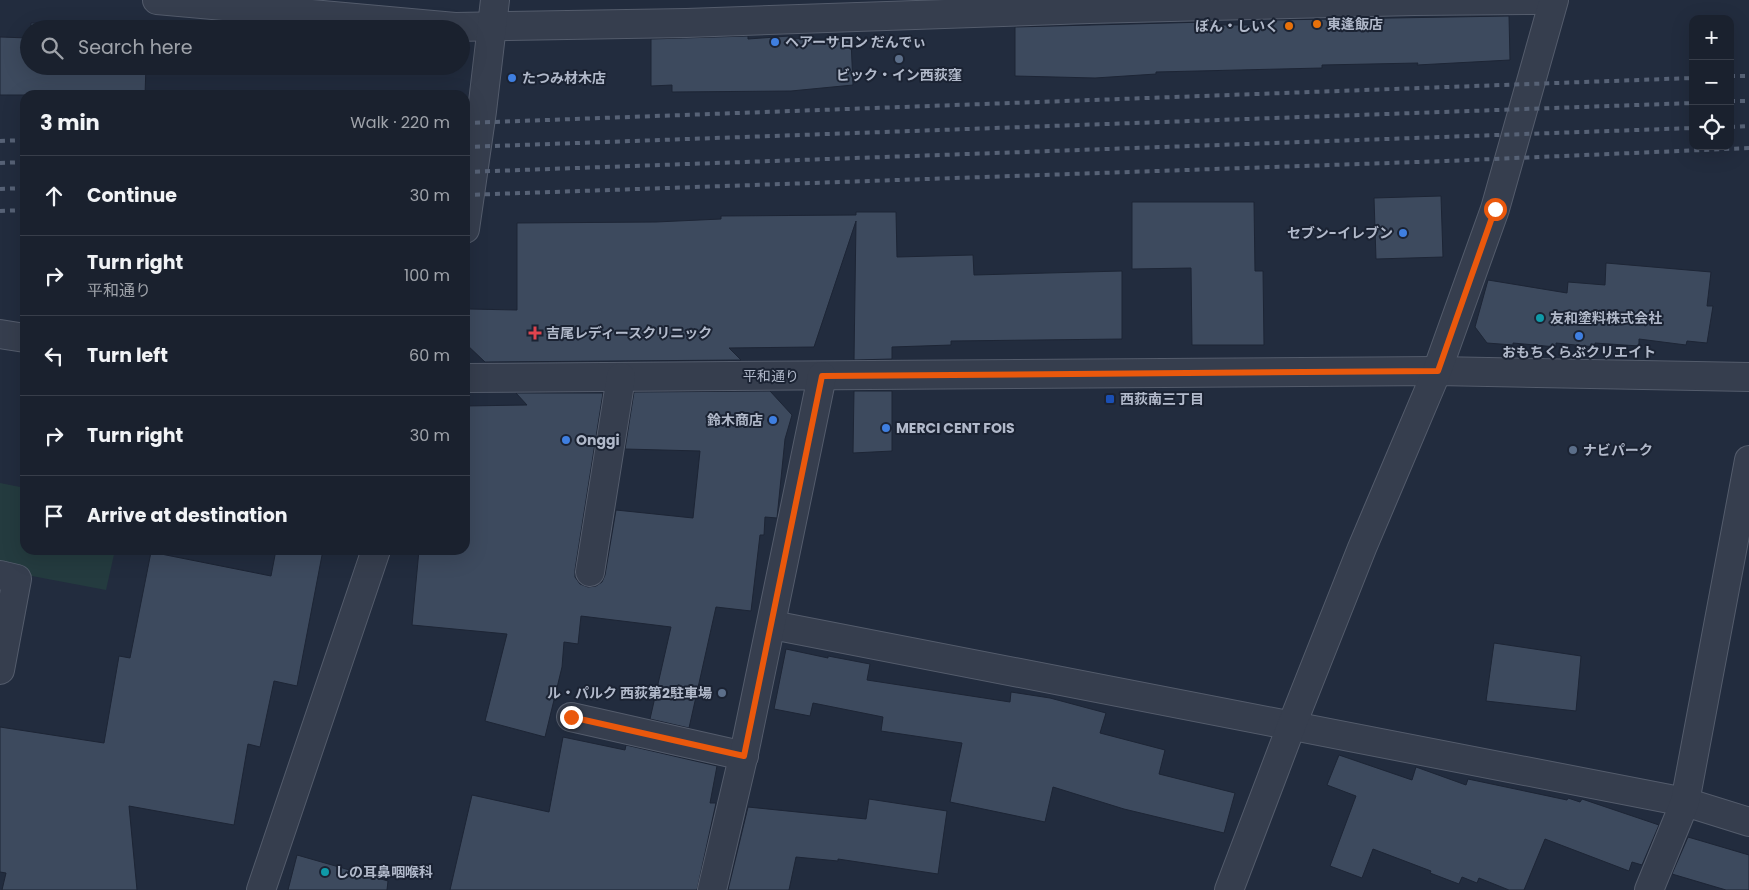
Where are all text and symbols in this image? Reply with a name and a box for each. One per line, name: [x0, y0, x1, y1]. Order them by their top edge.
place label: 東逢飯店: [1327, 14, 1383, 34]
map controls: [1689, 15, 1734, 150]
button: +: [1689, 15, 1734, 60]
place label: ぼん・しいく: [1195, 16, 1279, 36]
marker: 東逢飯店: [1311, 18, 1323, 30]
search box: [20, 20, 470, 75]
marker: ぼん・しいく: [1283, 20, 1295, 32]
place label: ヘアーサロン だんでぃ: [785, 32, 926, 52]
icon: search: [38, 34, 66, 62]
text: Search here: [78, 34, 192, 61]
marker: ヘアーサロン だんでぃ: [769, 36, 781, 48]
marker: ビック・イン西荻窪: [893, 53, 905, 65]
button: −: [1689, 60, 1734, 105]
place label: ビック・イン西荻窪: [836, 65, 962, 85]
place label: たつみ材木店: [522, 68, 606, 88]
marker: たつみ材木店: [506, 72, 518, 84]
button: locate: [1689, 105, 1734, 150]
text: 3 min: [40, 108, 100, 137]
text: Walk · 220 m: [350, 111, 450, 134]
icon: ahead: [40, 182, 68, 210]
text: Continue: [87, 182, 177, 209]
text: 30 m: [410, 184, 450, 207]
route start: [1484, 198, 1507, 221]
place label: セブン-イレブン: [1287, 223, 1393, 243]
marker: セブン-イレブン: [1397, 227, 1409, 239]
text: Turn right: [87, 249, 183, 276]
icon: right: [40, 262, 68, 290]
text: 100 m: [404, 264, 450, 287]
text: 平和通り: [87, 279, 151, 302]
place label: 友和塗料株式会社: [1550, 308, 1662, 328]
marker: 友和塗料株式会社: [1534, 312, 1546, 324]
place label: 吉尾レディースクリニック: [546, 323, 712, 343]
marker: 吉尾レディースクリニック: [528, 326, 542, 340]
marker: おもちくらぶクリエイト: [1573, 330, 1585, 342]
icon: left: [40, 342, 68, 370]
text: Turn left: [87, 342, 168, 369]
place label: おもちくらぶクリエイト: [1502, 342, 1656, 362]
text: 60 m: [409, 344, 450, 367]
street label: 平和通り: [743, 366, 799, 386]
place label: 西荻南三丁目: [1120, 389, 1204, 409]
marker: 西荻南三丁目: [1104, 393, 1116, 405]
place label: 鈴木商店: [707, 410, 763, 430]
marker: 鈴木商店: [767, 414, 779, 426]
place label: MERCI CENT FOIS: [896, 418, 1015, 438]
icon: right: [40, 422, 68, 450]
text: Turn right: [87, 422, 183, 449]
marker: MERCI CENT FOIS: [880, 422, 892, 434]
text: 30 m: [410, 424, 450, 447]
place label: Onggi: [576, 430, 620, 450]
marker: Onggi: [560, 434, 572, 446]
place label: ナビパーク: [1583, 440, 1653, 460]
marker: ナビパーク: [1567, 444, 1579, 456]
icon: arrive: [40, 502, 68, 530]
text: Arrive at destination: [87, 502, 288, 529]
place label: ル・パルク 西荻第2駐車場: [547, 683, 712, 703]
marker: ル・パルク 西荻第2駐車場: [716, 687, 728, 699]
route end: [560, 706, 583, 729]
place label: しの耳鼻咽喉科: [335, 862, 433, 882]
marker: しの耳鼻咽喉科: [319, 866, 331, 878]

